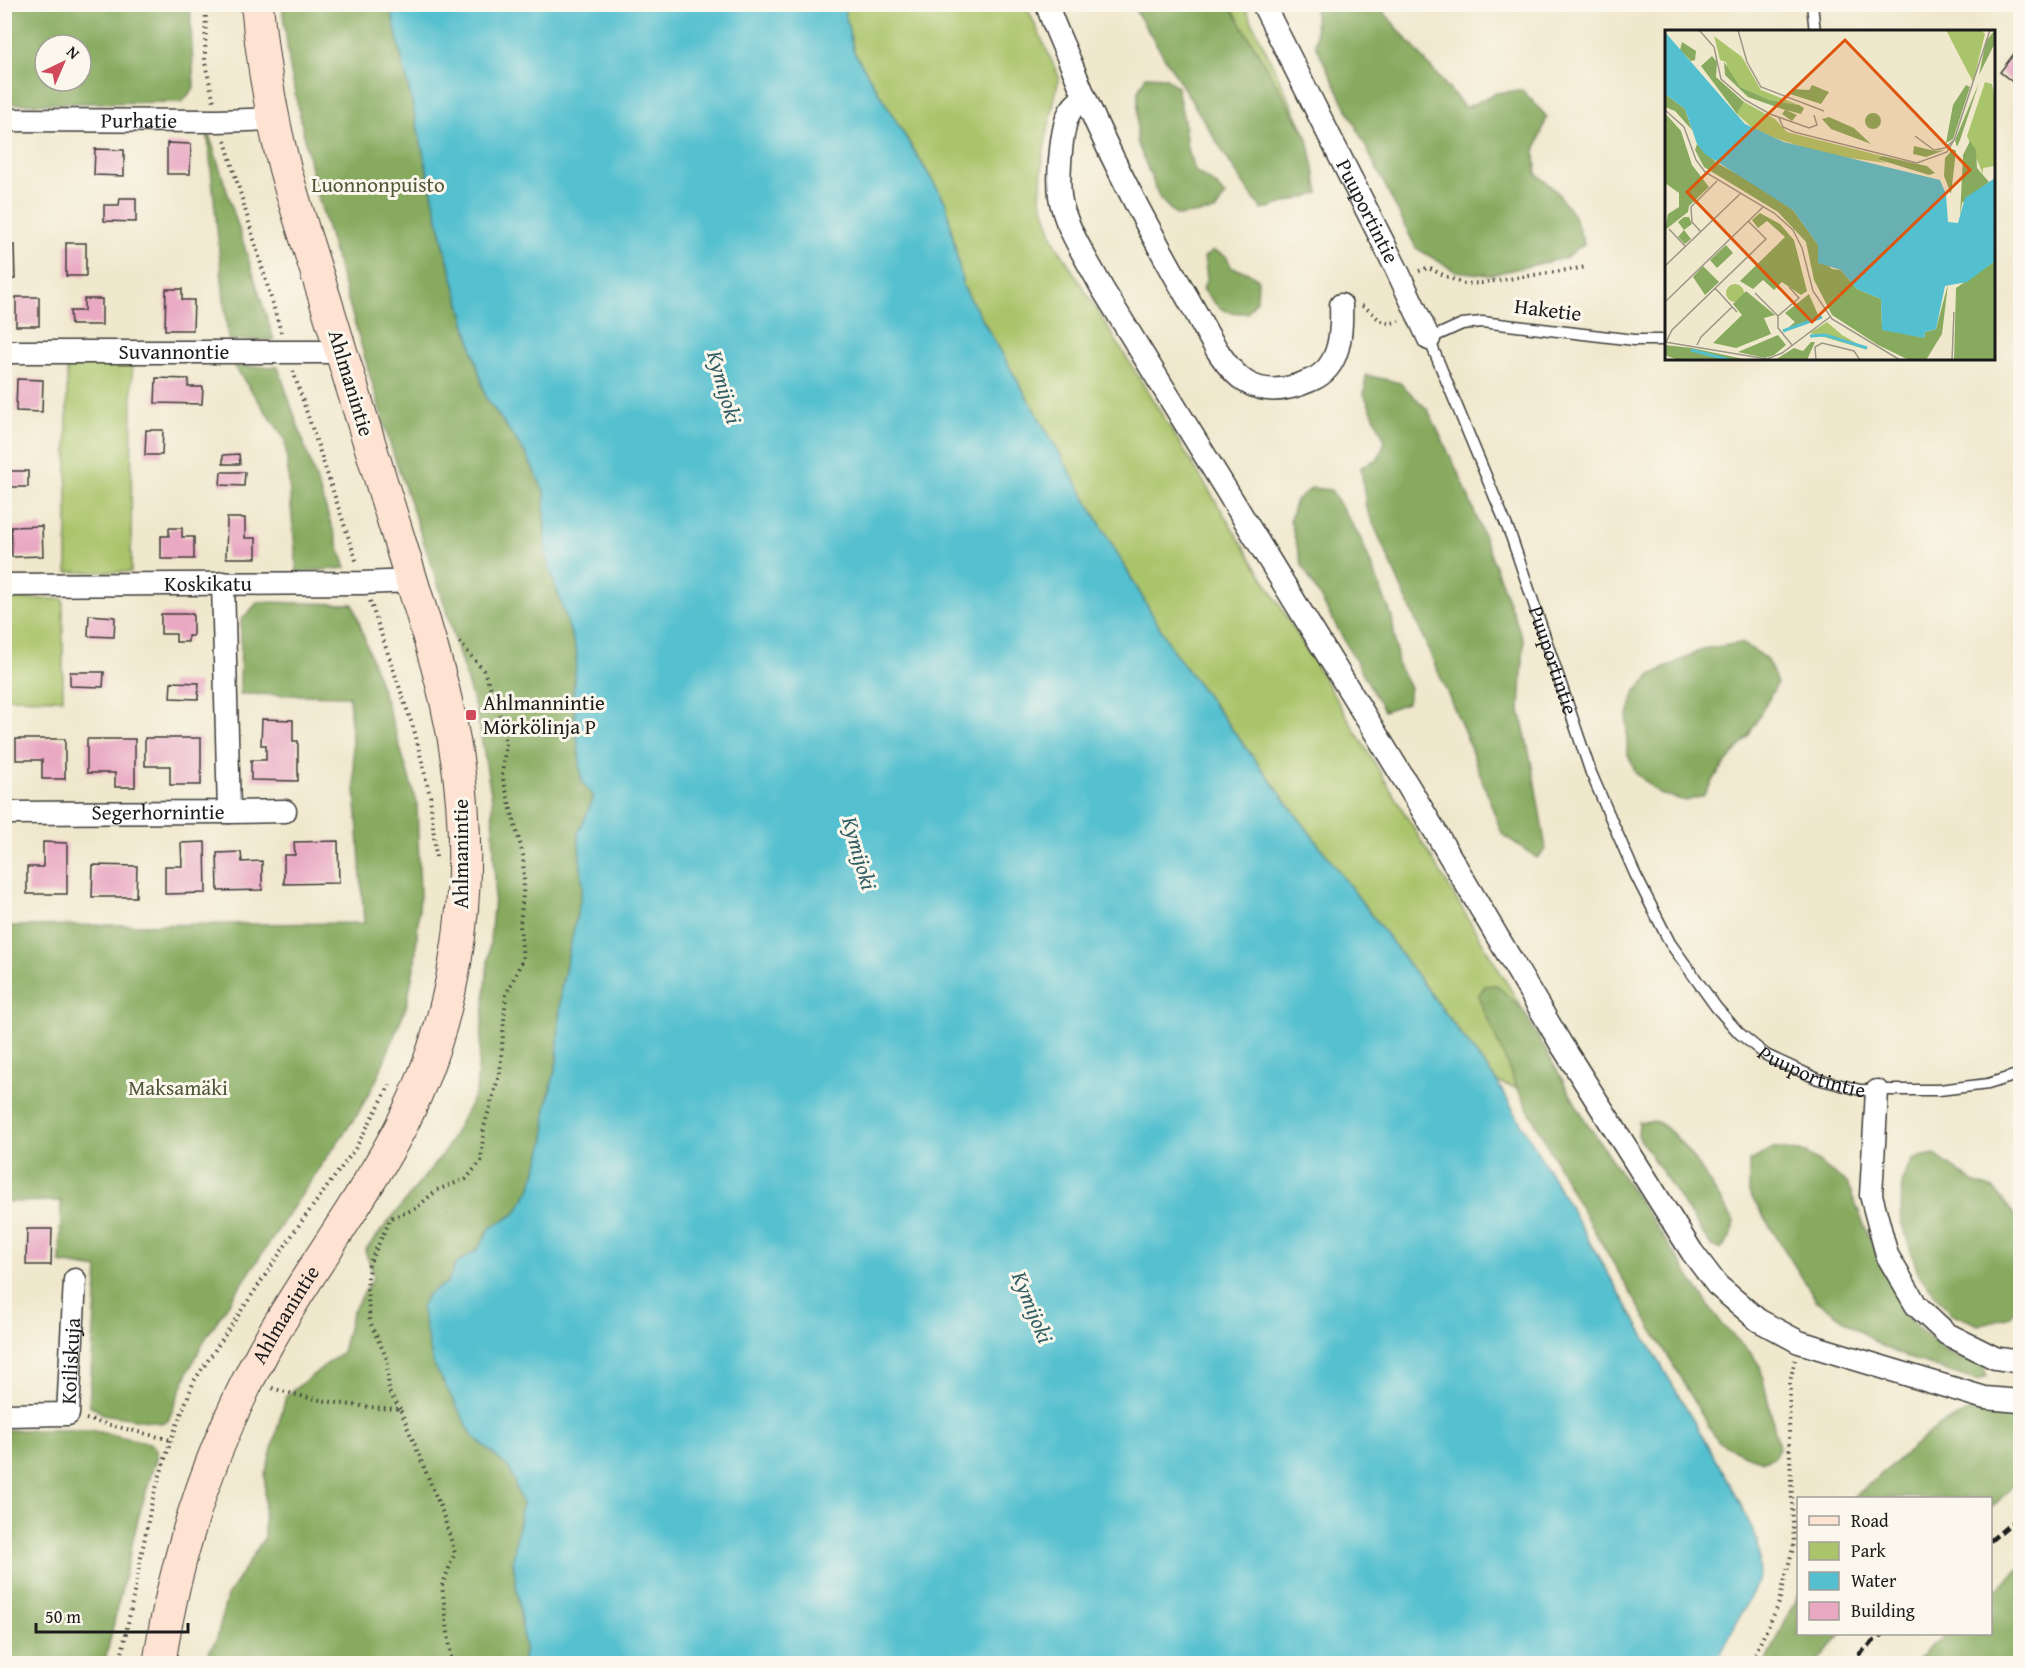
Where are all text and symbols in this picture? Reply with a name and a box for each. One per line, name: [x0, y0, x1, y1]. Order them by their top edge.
inset map: [1665, 30, 1995, 360]
north arrow: [33, 33, 93, 93]
text: N: [61, 40, 86, 65]
street label: Purhatie: [101, 104, 177, 136]
street label: Puuportintie: [1329, 154, 1407, 269]
park label: Luonnonpuisto: [311, 169, 445, 200]
street label: Haketie: [1513, 290, 1583, 329]
street label: Ahlmanintie: [321, 326, 382, 440]
street label: Suvannontie: [119, 336, 230, 367]
water label: Kymijoki: [699, 346, 751, 428]
street label: Koskikatu: [164, 568, 252, 599]
street label: Puuportintie: [1521, 602, 1586, 719]
place label: Ahlmannintie Mörkölinja P: [483, 687, 605, 742]
marker: Ahlmannintie Mörkölinja P: [464, 708, 478, 722]
street label: Segerhornintie: [91, 796, 225, 828]
street label: Ahlmanintie: [445, 799, 476, 909]
water label: Kymijoki: [834, 812, 886, 894]
street label: Puuportintie: [1751, 1038, 1865, 1105]
park label: Maksamäki: [128, 1072, 228, 1103]
street label: Ahlmanintie: [243, 1259, 327, 1369]
water label: Kymijoki: [1004, 1265, 1062, 1348]
street label: Koiliskuja: [53, 1317, 88, 1405]
legend: [1797, 1497, 1992, 1635]
text: Road: [1851, 1507, 1889, 1534]
text: Park: [1851, 1537, 1887, 1564]
text: Water: [1851, 1567, 1897, 1594]
scale bar: [36, 1596, 188, 1634]
text: Building: [1851, 1597, 1915, 1624]
text: 50 m: [45, 1603, 81, 1630]

